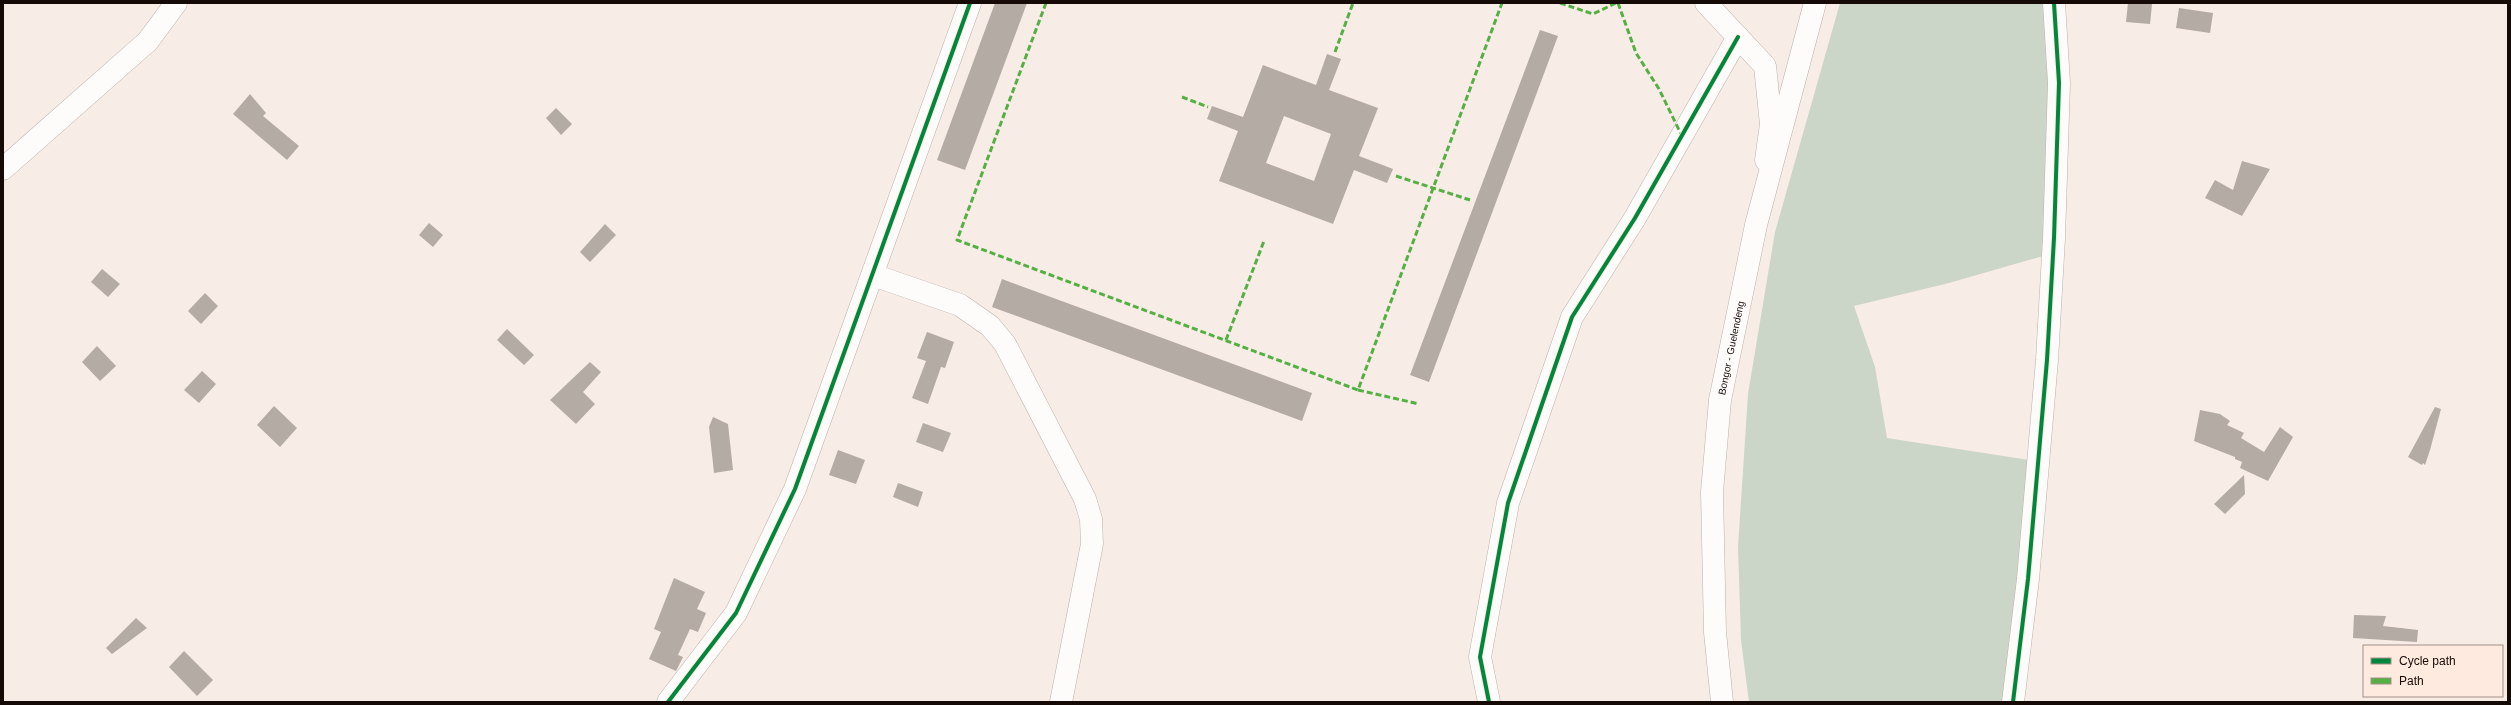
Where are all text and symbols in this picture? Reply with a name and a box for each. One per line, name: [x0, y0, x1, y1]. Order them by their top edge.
street label: Bongor - Guelendeng: [1716, 300, 1746, 396]
legend: [2363, 645, 2503, 697]
text: Cycle path: [2399, 654, 2456, 668]
text: Path: [2399, 674, 2424, 688]

